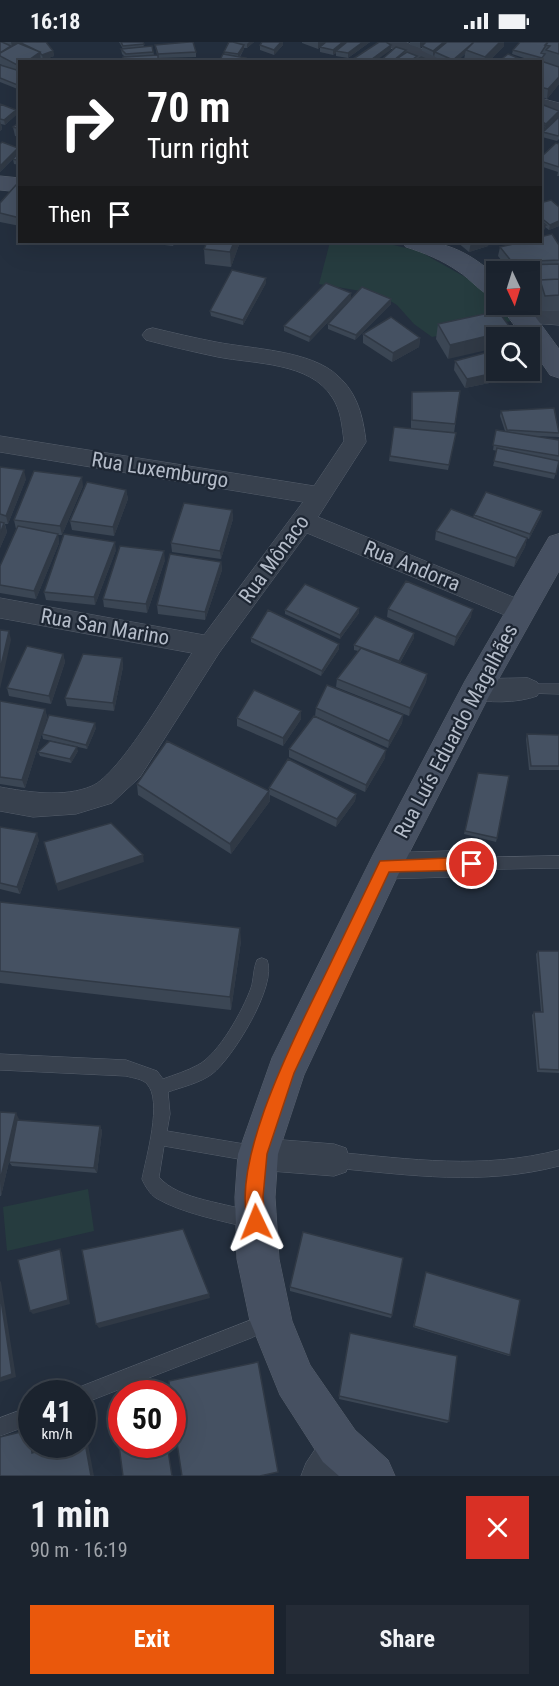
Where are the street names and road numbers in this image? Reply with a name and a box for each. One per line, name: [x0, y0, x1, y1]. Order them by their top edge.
street label: Rua Luxemburgo: [90, 447, 230, 493]
street label: Rua Mônaco: [234, 510, 314, 608]
street label: Rua Andorra: [360, 536, 464, 596]
street label: Rua San Marino: [39, 604, 171, 650]
street label: Rua Luís Eduardo Magalhães: [389, 620, 523, 842]

